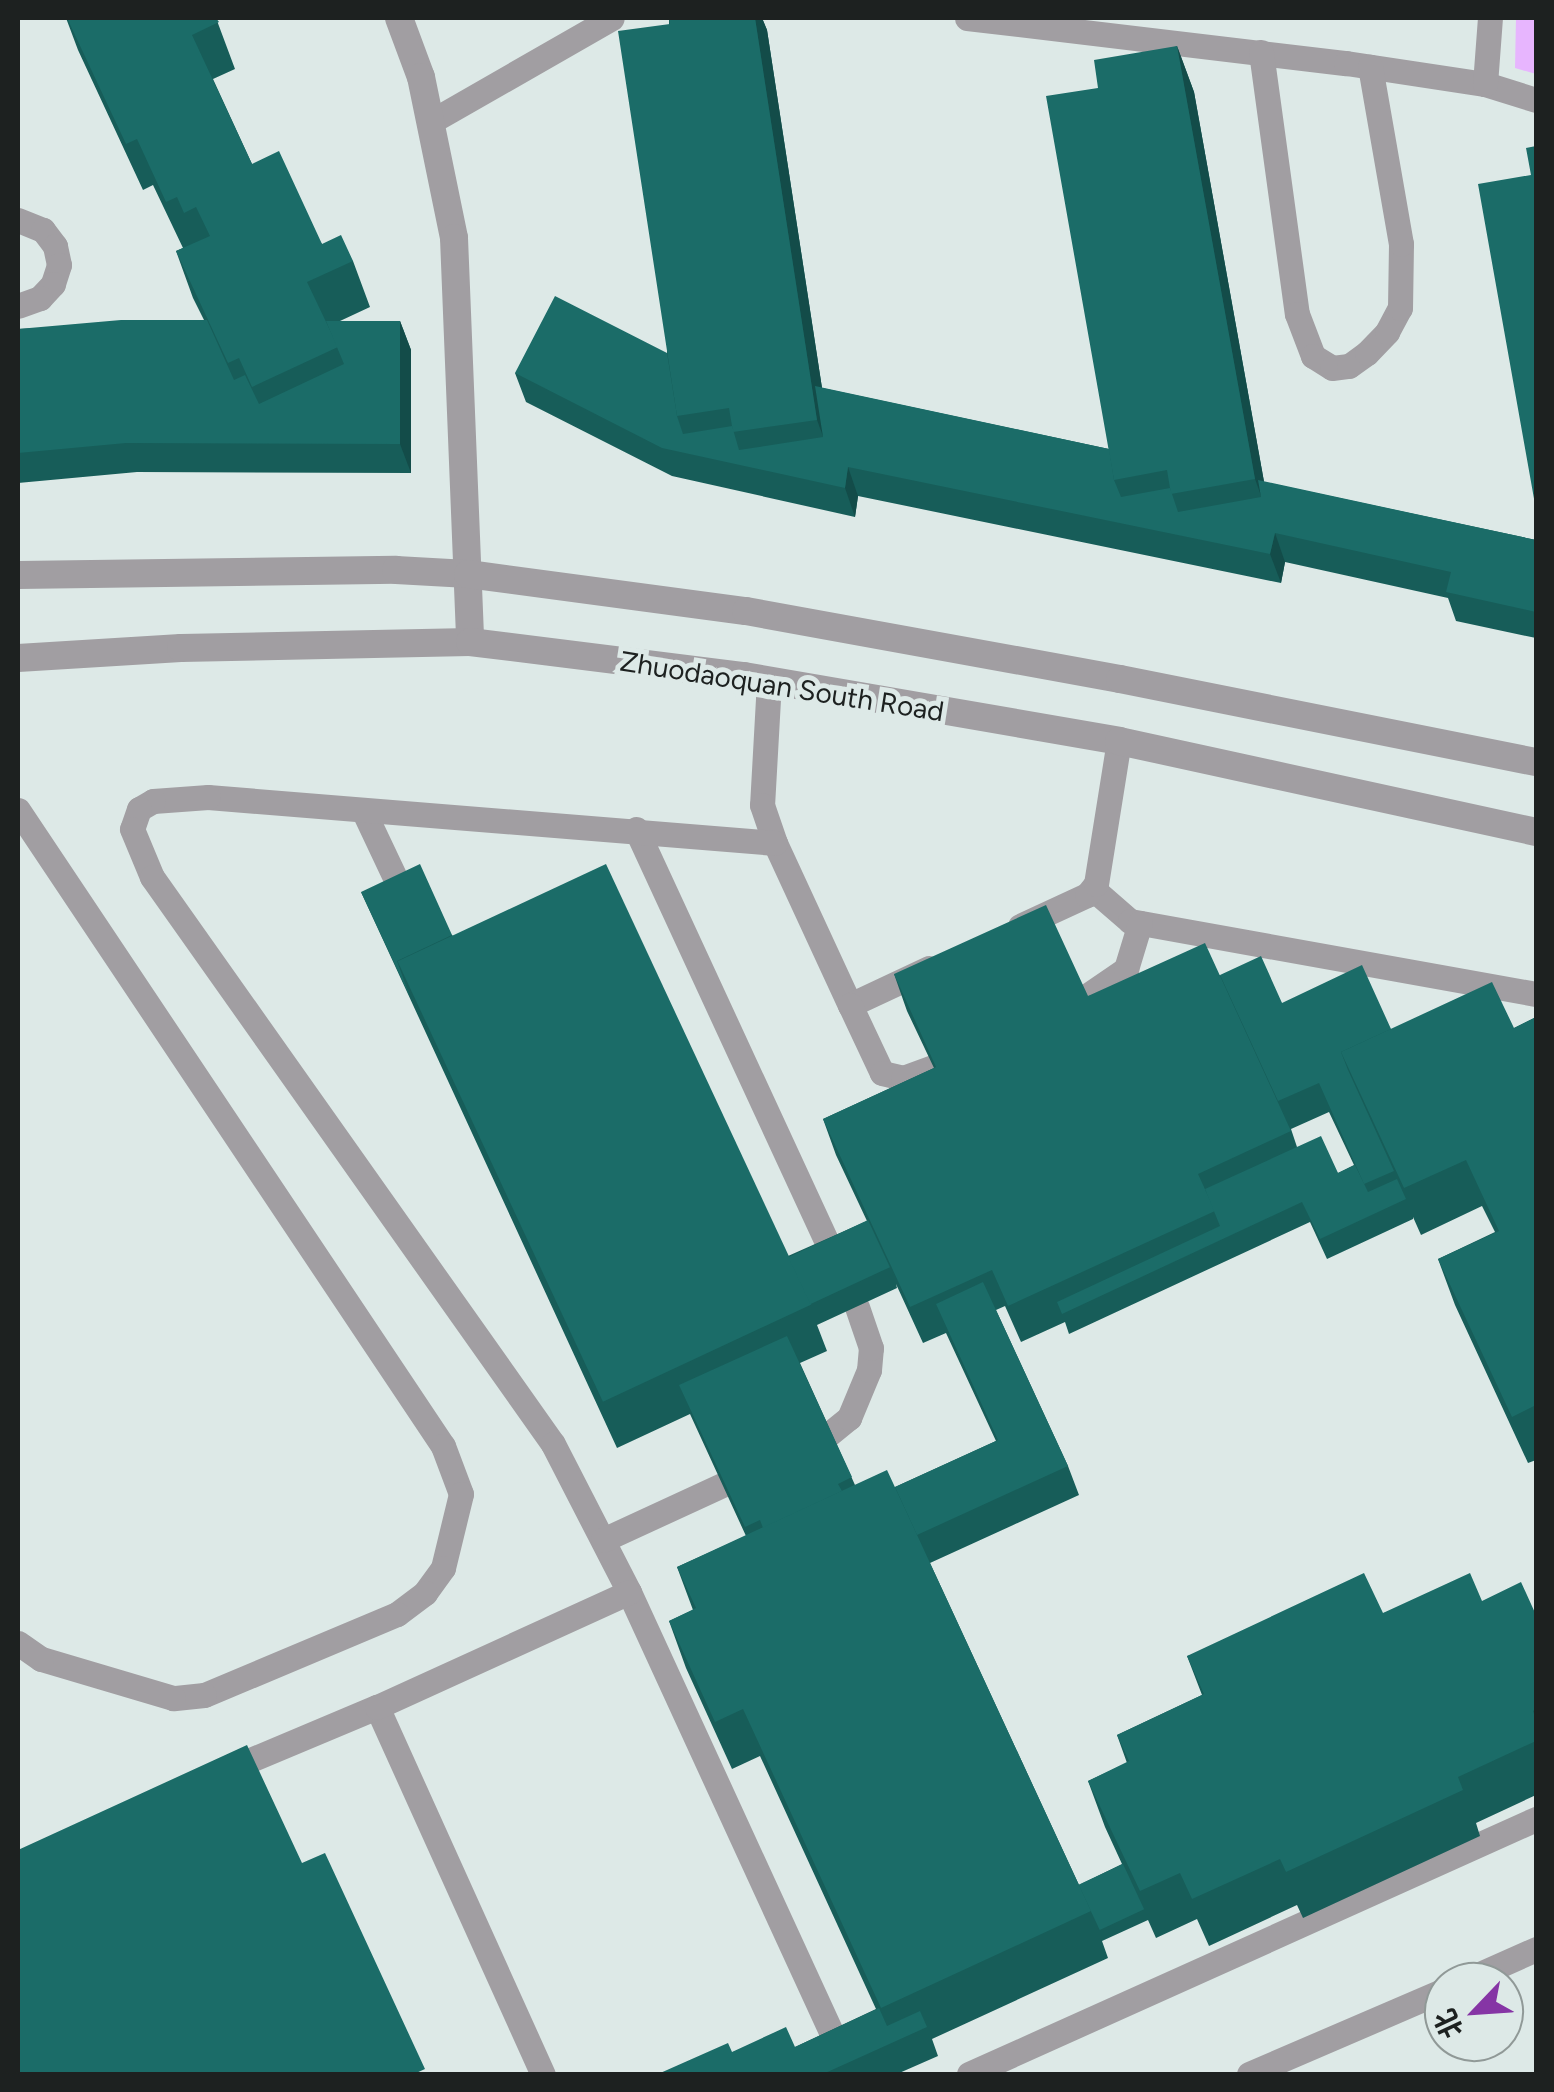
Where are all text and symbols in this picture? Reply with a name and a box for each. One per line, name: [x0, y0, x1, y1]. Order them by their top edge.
street label: Zhuodaoquan South Road: [618, 644, 946, 728]
north arrow: [1424, 1962, 1524, 2062]
text: 北: [1427, 2004, 1470, 2044]

